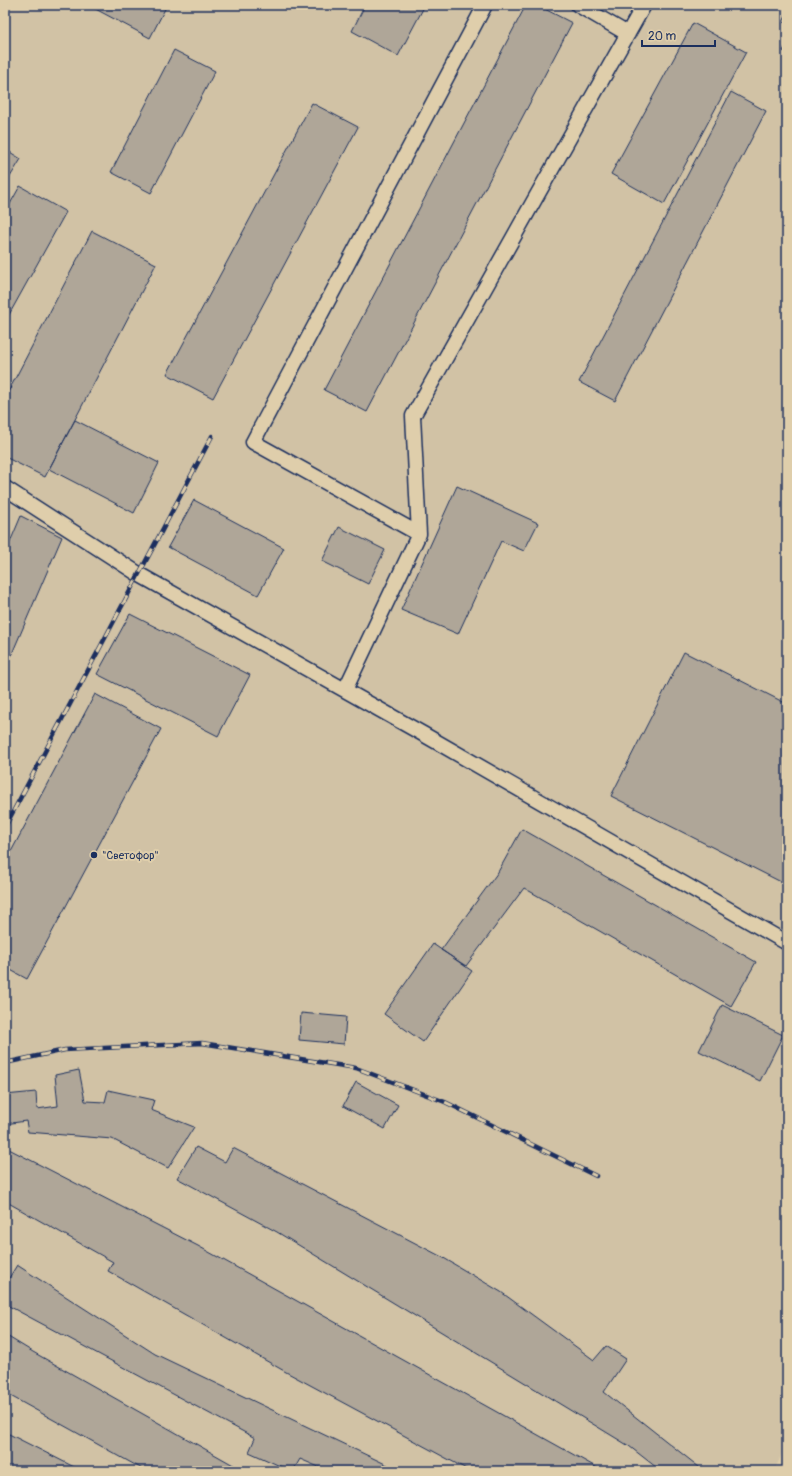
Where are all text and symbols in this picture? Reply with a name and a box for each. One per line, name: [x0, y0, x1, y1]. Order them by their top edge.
scale bar: [642, 22, 715, 48]
text: 20 m: [648, 29, 677, 44]
place label: "Светофор": [102, 849, 159, 862]
marker: "Светофор": [89, 850, 99, 860]

